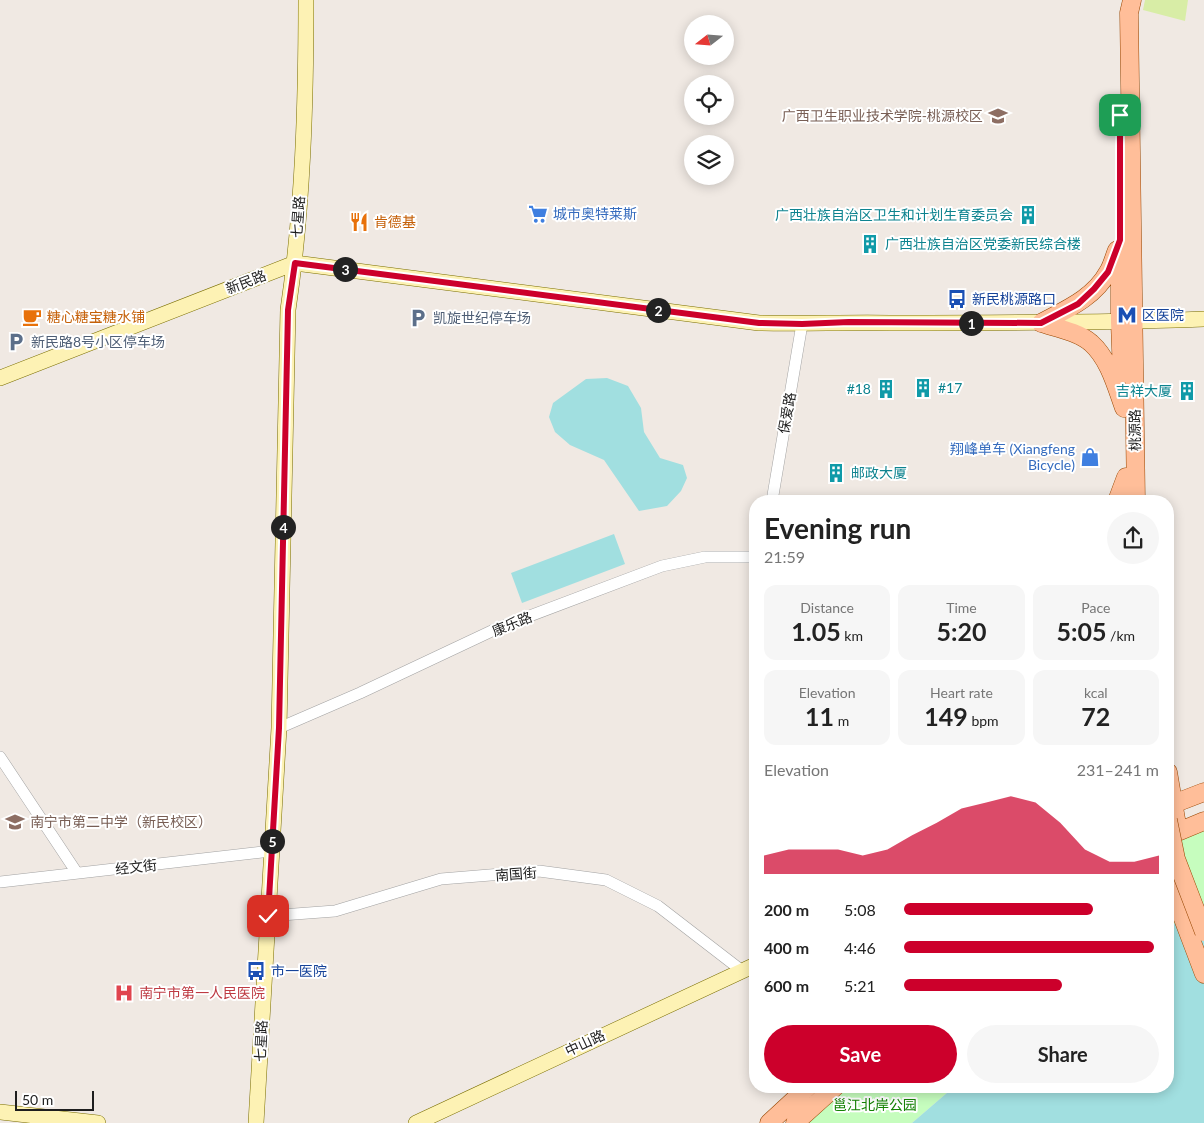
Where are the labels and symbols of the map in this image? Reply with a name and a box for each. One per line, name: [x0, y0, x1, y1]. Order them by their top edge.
north arrow: [684, 15, 734, 65]
pin: [1099, 94, 1141, 136]
school or university icon: 广西卫生职业技术学院-桃源校区: [987, 105, 1009, 127]
place label: 广西卫生职业技术学院-桃源校区: [782, 107, 983, 124]
street label: 七星路: [288, 195, 307, 239]
supermarket icon: 城市奥特莱斯: [527, 203, 549, 225]
building icon: 广西壮族自治区卫生和计划生育委员会: [1017, 204, 1039, 226]
place label: 城市奥特莱斯: [553, 205, 637, 222]
place label: 广西壮族自治区卫生和计划生育委员会: [775, 206, 1013, 223]
restaurant icon: 肯德基: [348, 211, 370, 233]
place label: 肯德基: [374, 213, 416, 230]
building icon: 广西壮族自治区党委新民综合楼: [859, 233, 881, 255]
place label: 广西壮族自治区党委新民综合楼: [885, 235, 1081, 252]
pin: 3: [332, 256, 358, 282]
street label: 新民路: [223, 266, 268, 297]
bus stop icon: 新民桃源路口: [946, 288, 968, 310]
place label: 新民桃源路口: [972, 290, 1056, 307]
pin: 2: [646, 298, 670, 322]
metro station icon: 区医院: [1116, 304, 1138, 326]
cafe icon: 糖心糖宝糖水铺: [21, 306, 43, 328]
place label: 区医院: [1142, 306, 1184, 323]
parking icon: 凯旋世纪停车场: [407, 307, 429, 329]
place label: 糖心糖宝糖水铺: [47, 308, 145, 325]
place label: 凯旋世纪停车场: [433, 309, 531, 326]
pin: 1: [958, 310, 984, 336]
parking icon: 新民路8号小区停车场: [5, 331, 27, 353]
place label: 新民路8号小区停车场: [31, 333, 165, 350]
building icon: #17: [912, 377, 934, 399]
building icon: #18: [875, 378, 897, 400]
place label: #17: [938, 379, 962, 396]
place label: #18: [847, 380, 871, 397]
building icon: 吉祥大厦: [1176, 380, 1198, 402]
place label: 吉祥大厦: [1116, 382, 1172, 399]
street label: 保爱路: [774, 391, 799, 435]
street label: 桃源路: [1126, 409, 1143, 451]
place label: 翔峰单车 (Xiangfeng Bicycle): [950, 440, 1075, 473]
shop icon: 翔峰单车 (Xiangfeng Bicycle): [1079, 446, 1101, 468]
building icon: 邮政大厦: [825, 462, 847, 484]
place label: 邮政大厦: [851, 464, 907, 481]
pin: 4: [270, 514, 296, 540]
street label: 康乐路: [489, 608, 534, 639]
school or university icon: 南宁市第二中学（新民校区）: [4, 811, 26, 833]
place label: 南宁市第二中学（新民校区）: [30, 813, 212, 830]
pin: 5: [260, 828, 284, 854]
street label: 经文街: [114, 856, 158, 877]
street label: 南国街: [494, 864, 538, 883]
pin: [247, 895, 289, 937]
bus stop icon: 市一医院: [245, 960, 267, 982]
place label: 市一医院: [271, 962, 327, 979]
hospital icon: 南宁市第一人民医院: [113, 982, 135, 1004]
place label: 南宁市第一人民医院: [139, 984, 265, 1001]
street label: 七星路: [251, 1020, 270, 1062]
street label: 中山路: [562, 1026, 607, 1059]
scale bar: [15, 1088, 94, 1111]
park label: 邕江北岸公园: [833, 1096, 917, 1113]

